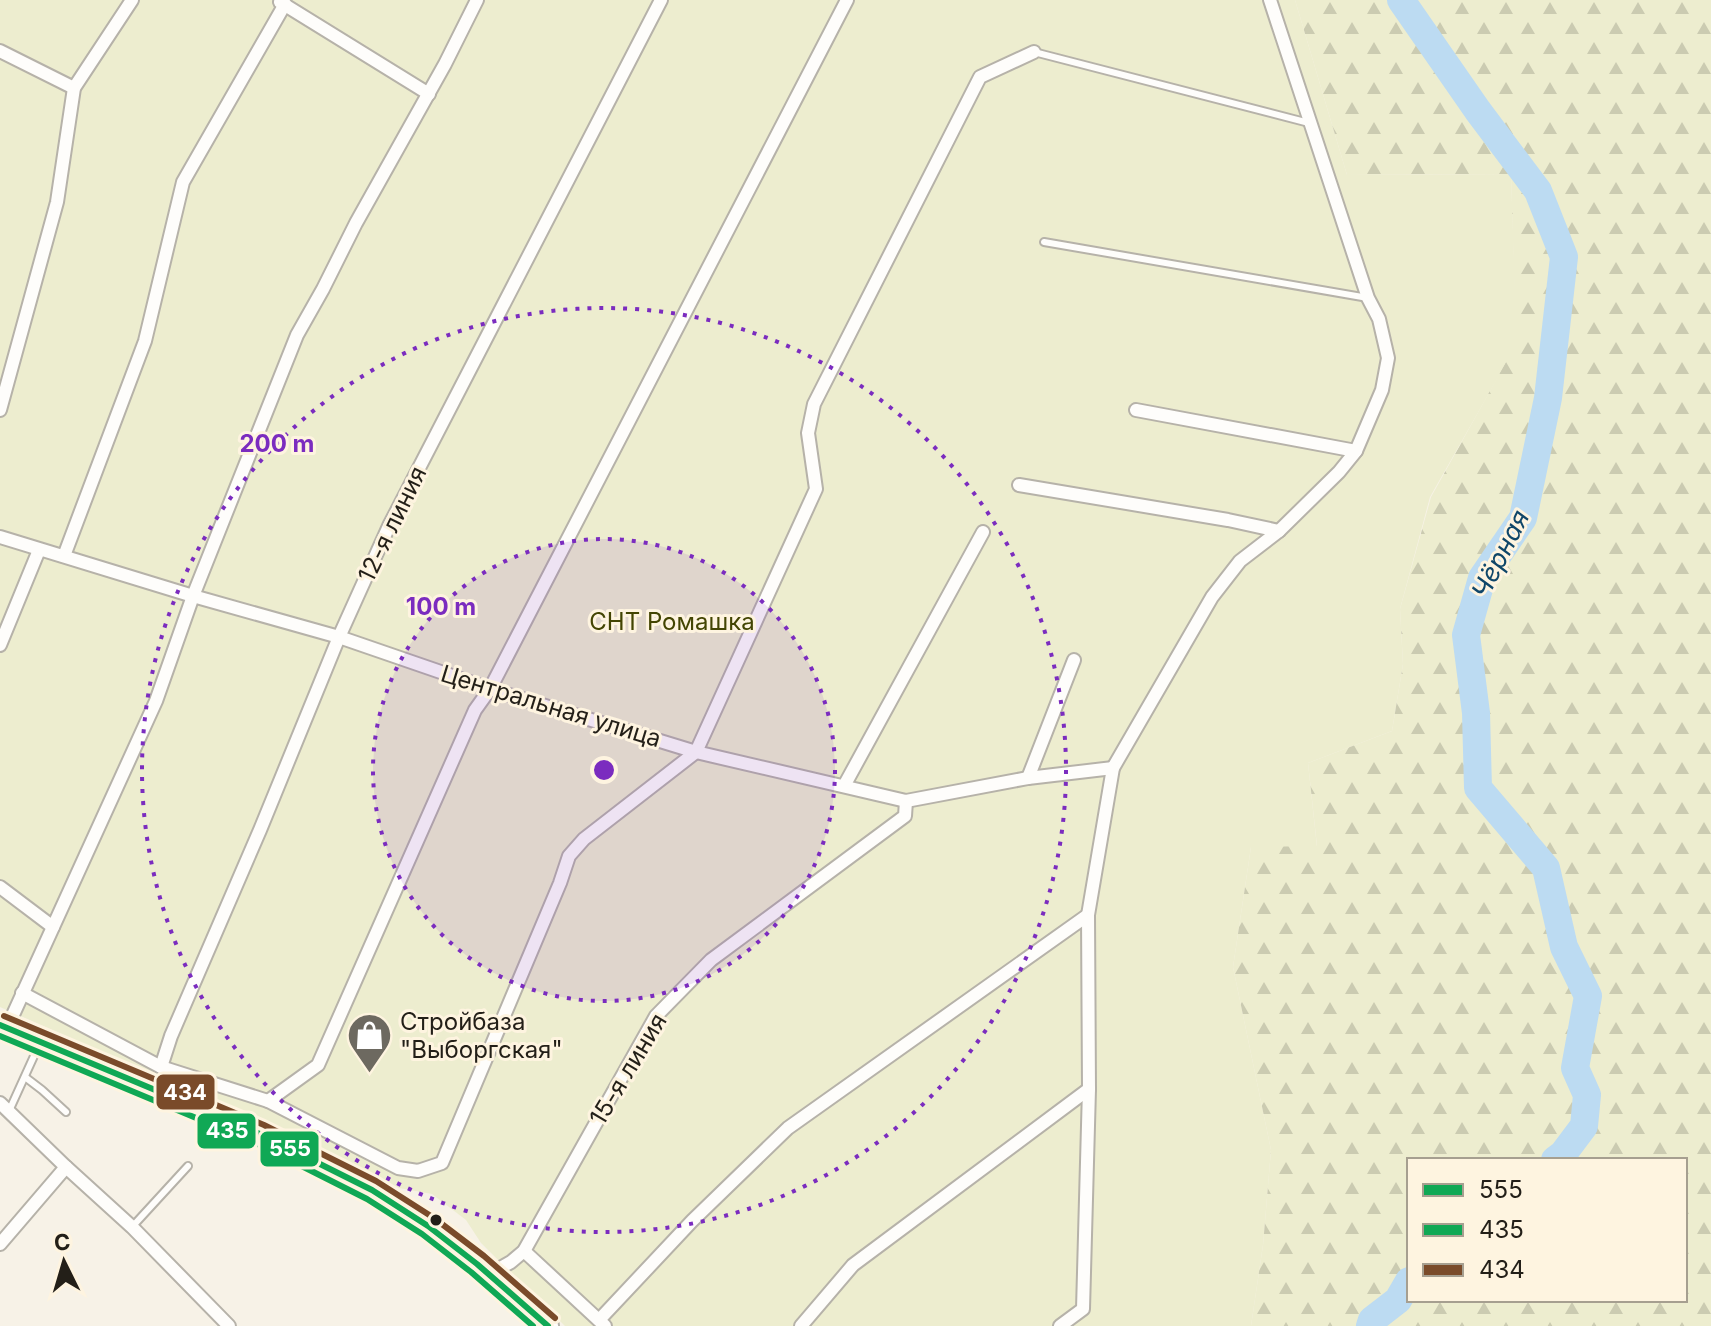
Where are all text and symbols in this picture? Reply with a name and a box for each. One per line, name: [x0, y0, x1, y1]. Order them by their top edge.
text: 200 m: [239, 429, 315, 458]
street label: 12-я линия: [352, 461, 432, 587]
water label: Чёрная: [1465, 505, 1535, 603]
text: 100 m: [406, 592, 476, 621]
park label: СНТ Ромашка: [589, 607, 755, 636]
street label: Центральная улица: [437, 659, 665, 753]
centre of rings: [590, 756, 618, 784]
place label: Стройбаза "Выборгская": [400, 1007, 563, 1064]
street label: 15-я линия: [583, 1008, 673, 1130]
shop icon: Стройбаза "Выборгская": [345, 1011, 393, 1074]
line badge: 434: [155, 1073, 216, 1111]
text: 434: [163, 1079, 207, 1105]
line badge: 435: [196, 1112, 257, 1150]
text: 435: [205, 1117, 249, 1143]
line badge: 555: [259, 1130, 320, 1168]
text: 555: [269, 1135, 311, 1161]
legend: [1407, 1158, 1687, 1302]
text: 555: [1479, 1175, 1523, 1204]
unlabelled marker: [428, 1212, 444, 1228]
text: 435: [1479, 1215, 1524, 1244]
north arrow: [24, 1222, 104, 1302]
text: С: [53, 1228, 71, 1256]
text: 434: [1479, 1255, 1525, 1284]

